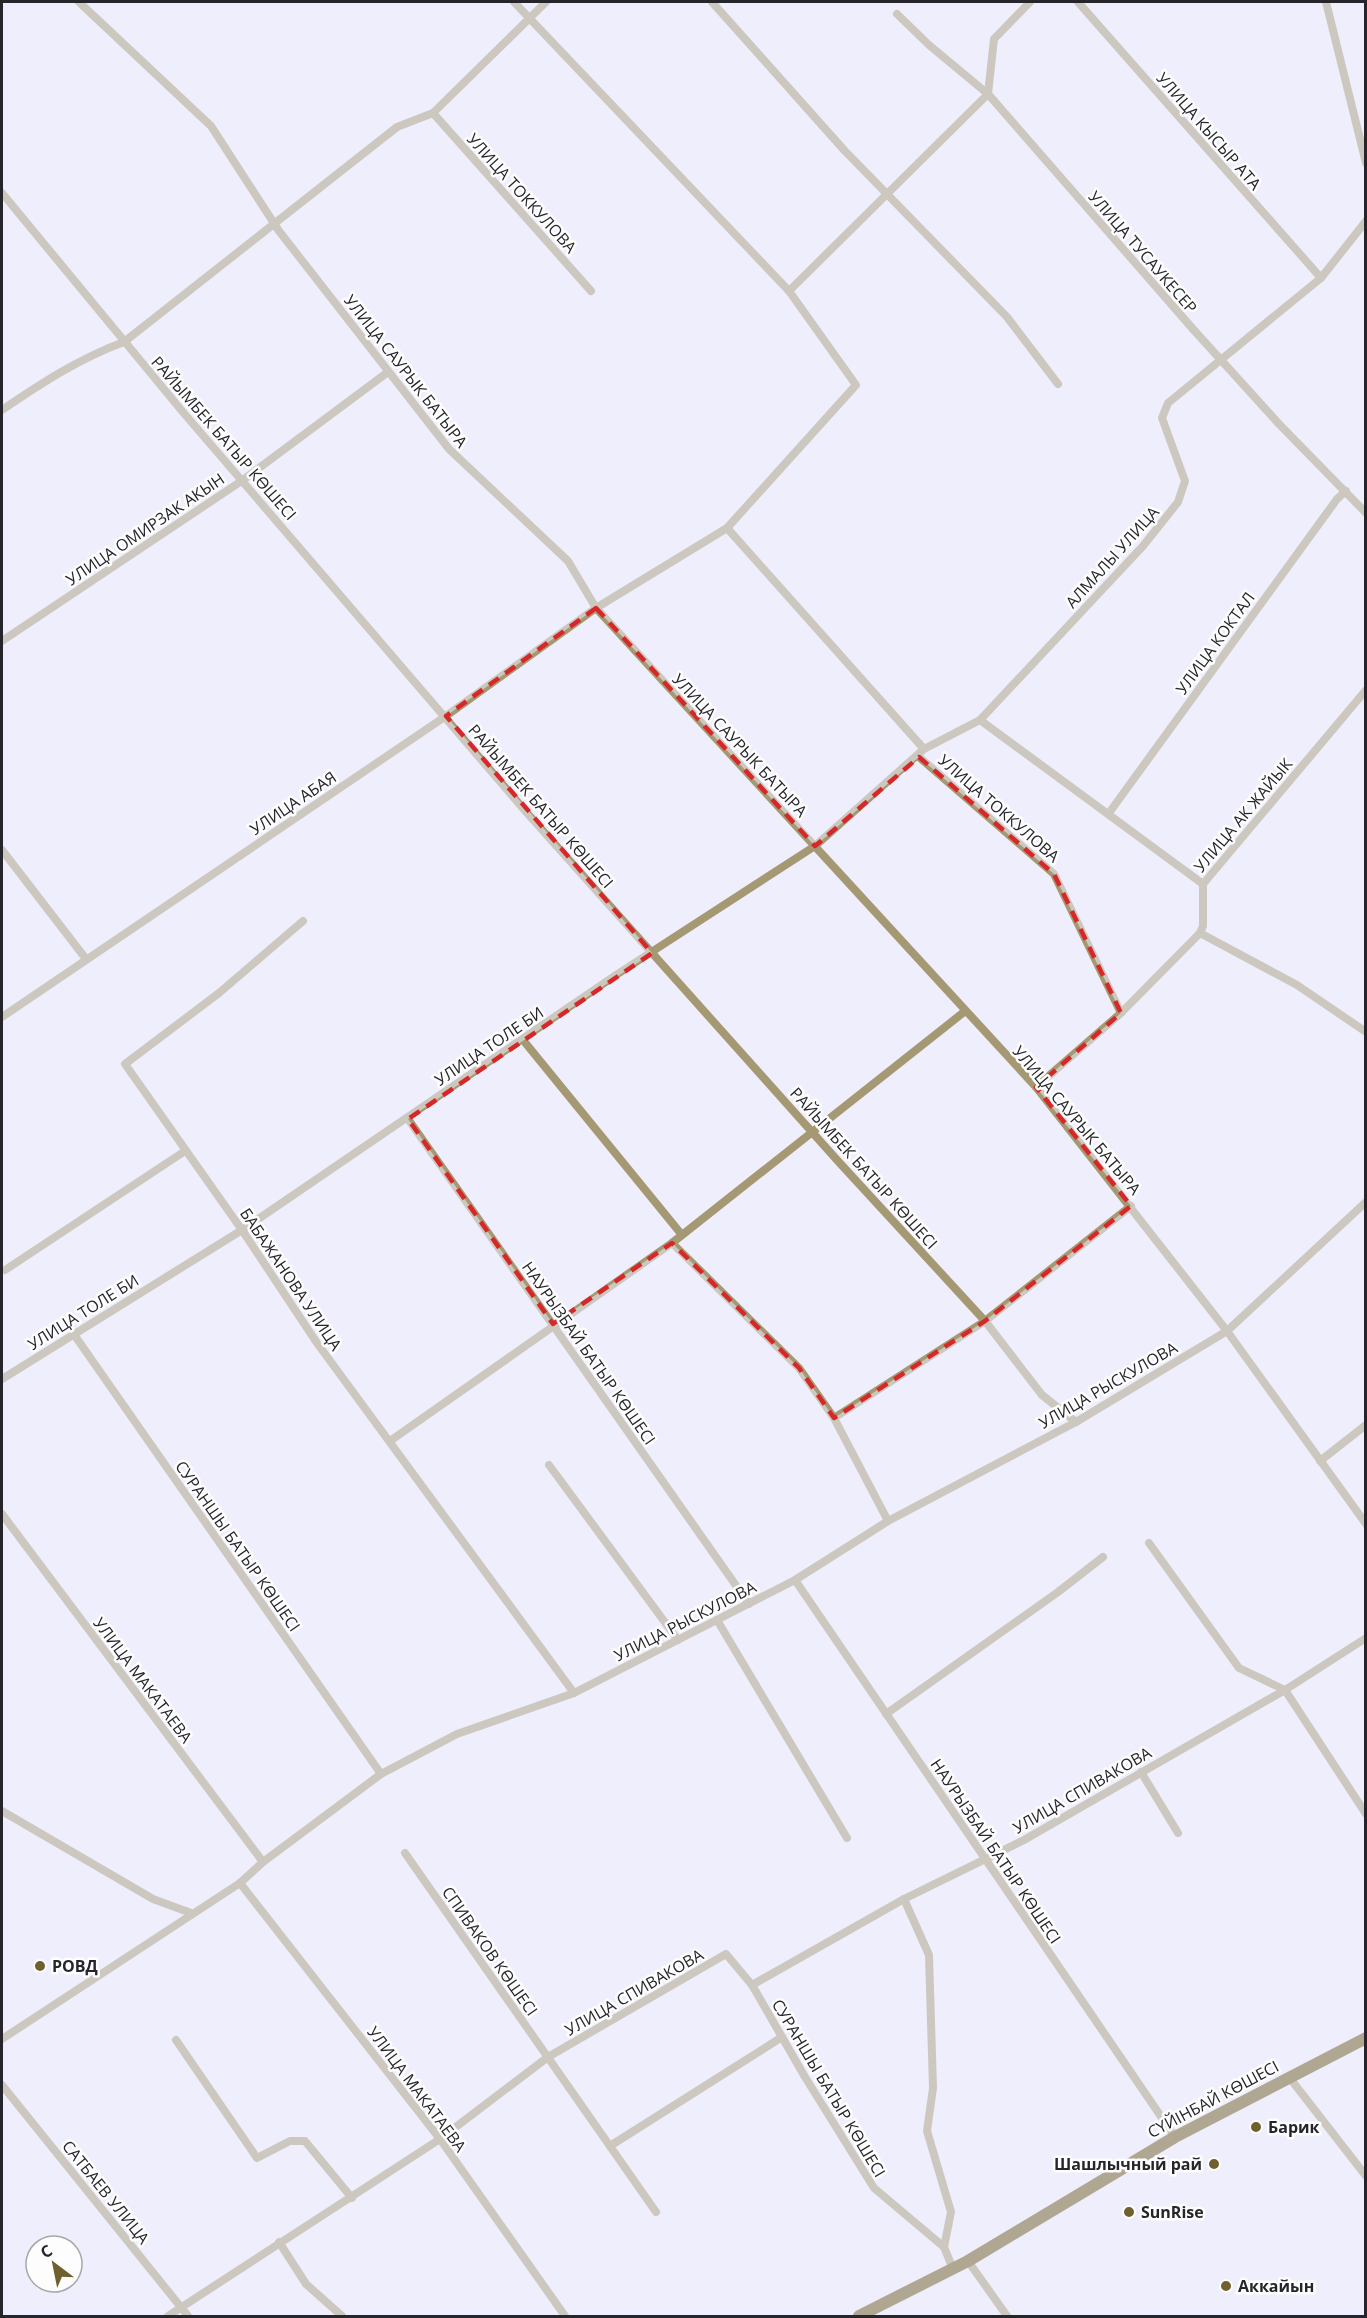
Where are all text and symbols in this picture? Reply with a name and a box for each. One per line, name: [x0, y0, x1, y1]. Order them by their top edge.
street label: УЛИЦА КЫСЫР АТА: [1152, 67, 1267, 195]
street label: УЛИЦА ТОККУЛОВА: [462, 128, 582, 258]
street label: УЛИЦА ТУСАУКЕСЕР: [1084, 186, 1202, 318]
street label: УЛИЦА САУРЫК БАТЫРА: [339, 290, 473, 453]
street label: РАЙЫМБЕК БАТЫР КӨШЕСІ: [147, 351, 301, 525]
street label: УЛИЦА ОМИРЗАК АКЫН: [62, 468, 228, 590]
street label: АЛМАЛЫ УЛИЦА: [1060, 501, 1164, 613]
street label: УЛИЦА КОКТАЛ: [1170, 587, 1260, 699]
street label: УЛИЦА САУРЫК БАТЫРА: [668, 669, 813, 822]
street label: РАЙЫМБЕК БАТЫР КӨШЕСІ: [464, 719, 618, 893]
street label: УЛИЦА ТОККУЛОВА: [934, 749, 1065, 867]
street label: УЛИЦА АК ЖАЙЫК: [1189, 753, 1297, 877]
street label: УЛИЦА АБАЯ: [246, 766, 340, 840]
street label: УЛИЦА ТОЛЕ БИ: [430, 1001, 548, 1091]
street label: УЛИЦА САУРЫК БАТЫРА: [1008, 1041, 1147, 1200]
street label: РАЙЫМБЕК БАТЫР КӨШЕСІ: [785, 1082, 943, 1254]
street label: БАБАЖАНОВА УЛИЦА: [235, 1203, 347, 1355]
street label: НАУРЫЗБАЙ БАТЫР КӨШЕСІ: [517, 1257, 661, 1449]
street label: УЛИЦА ТОЛЕ БИ: [23, 1269, 143, 1355]
street label: УЛИЦА РЫСКУЛОВА: [1035, 1336, 1182, 1434]
street label: СУРАНШЫ БАТЫР КӨШЕСІ: [170, 1456, 306, 1636]
street label: УЛИЦА РЫСКУЛОВА: [610, 1575, 760, 1666]
street label: УЛИЦА МАКАТАЕВА: [88, 1613, 198, 1748]
street label: УЛИЦА СПИВАКОВА: [1009, 1741, 1156, 1839]
street label: НАУРЫЗБАЙ БАТЫР КӨШЕСІ: [926, 1754, 1066, 1948]
street label: СПИВАКОВ КӨШЕСІ: [437, 1882, 543, 2020]
street label: УЛИЦА СПИВАКОВА: [561, 1943, 708, 2041]
place label: РОВД: [52, 1955, 98, 1977]
marker: РОВД: [33, 1959, 47, 1973]
street label: СУРАНШЫ БАТЫР КӨШЕСІ: [767, 1995, 891, 2181]
street label: УЛИЦА МАКАТАЕВА: [362, 2022, 472, 2157]
street label: СҮЙІНБАЙ КӨШЕСІ: [1143, 2055, 1283, 2143]
place label: Барик: [1268, 2116, 1320, 2138]
marker: Барик: [1249, 2120, 1263, 2134]
street label: САТБАЕВ УЛИЦА: [57, 2136, 155, 2249]
place label: Шашлычный рай: [1054, 2153, 1202, 2175]
marker: Шашлычный рай: [1207, 2157, 1221, 2171]
place label: SunRise: [1141, 2201, 1204, 2223]
marker: SunRise: [1122, 2205, 1136, 2219]
north arrow: [24, 2234, 84, 2294]
text: С: [36, 2239, 56, 2263]
place label: Аккайын: [1238, 2275, 1314, 2297]
marker: Аккайын: [1219, 2279, 1233, 2293]

